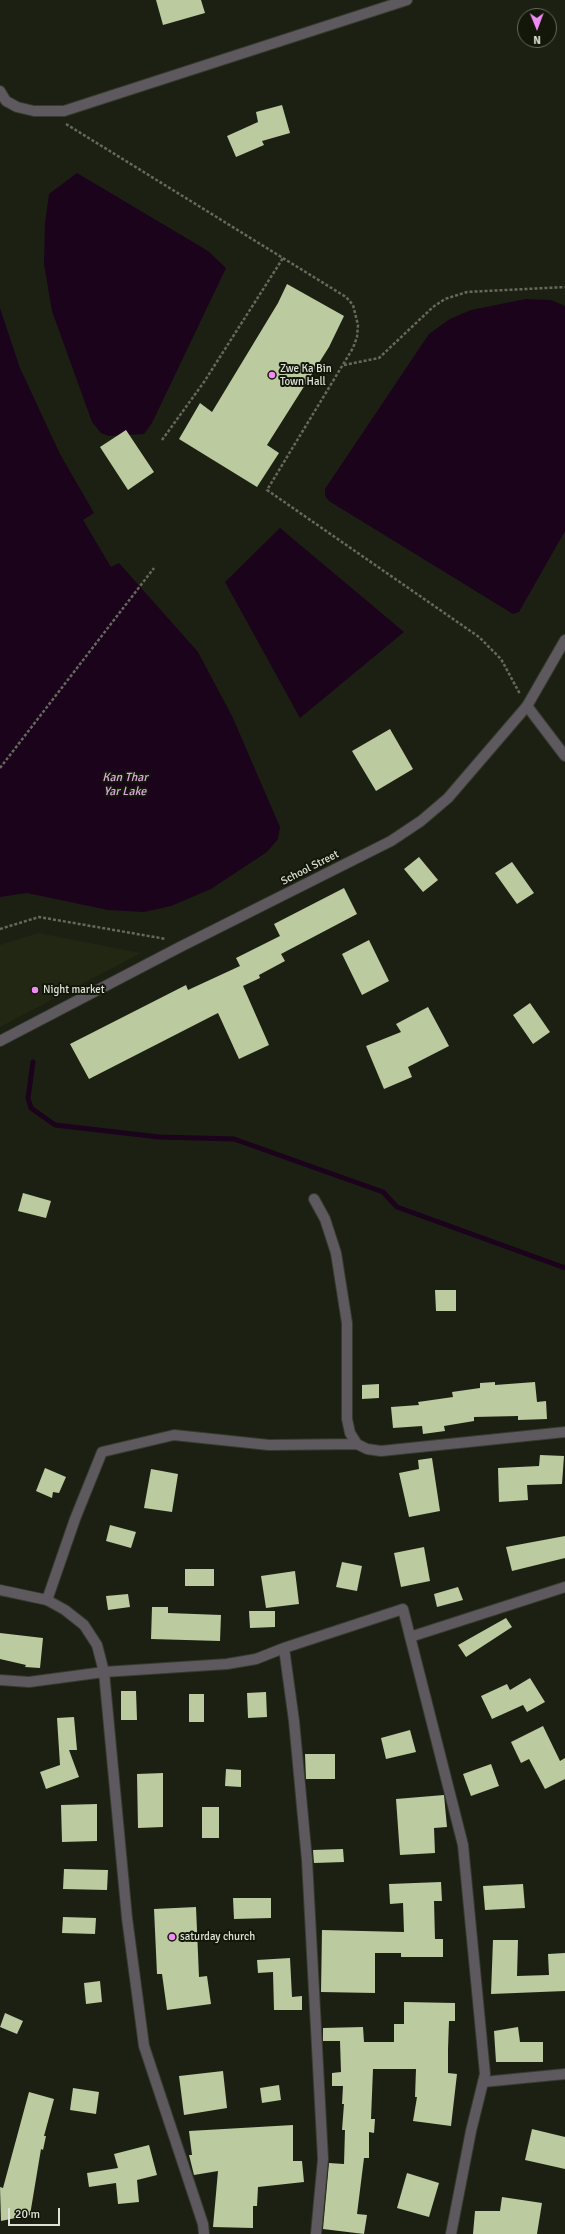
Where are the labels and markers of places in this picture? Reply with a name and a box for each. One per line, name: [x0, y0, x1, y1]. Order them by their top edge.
place label: Zwe Ka Bin Town Hall: [280, 362, 332, 388]
marker: Zwe Ka Bin Town Hall: [267, 370, 277, 380]
place label: Night market: [43, 983, 105, 997]
marker: Night market: [30, 985, 40, 995]
place label: saturday church: [180, 1930, 255, 1944]
marker: saturday church: [167, 1932, 177, 1942]

